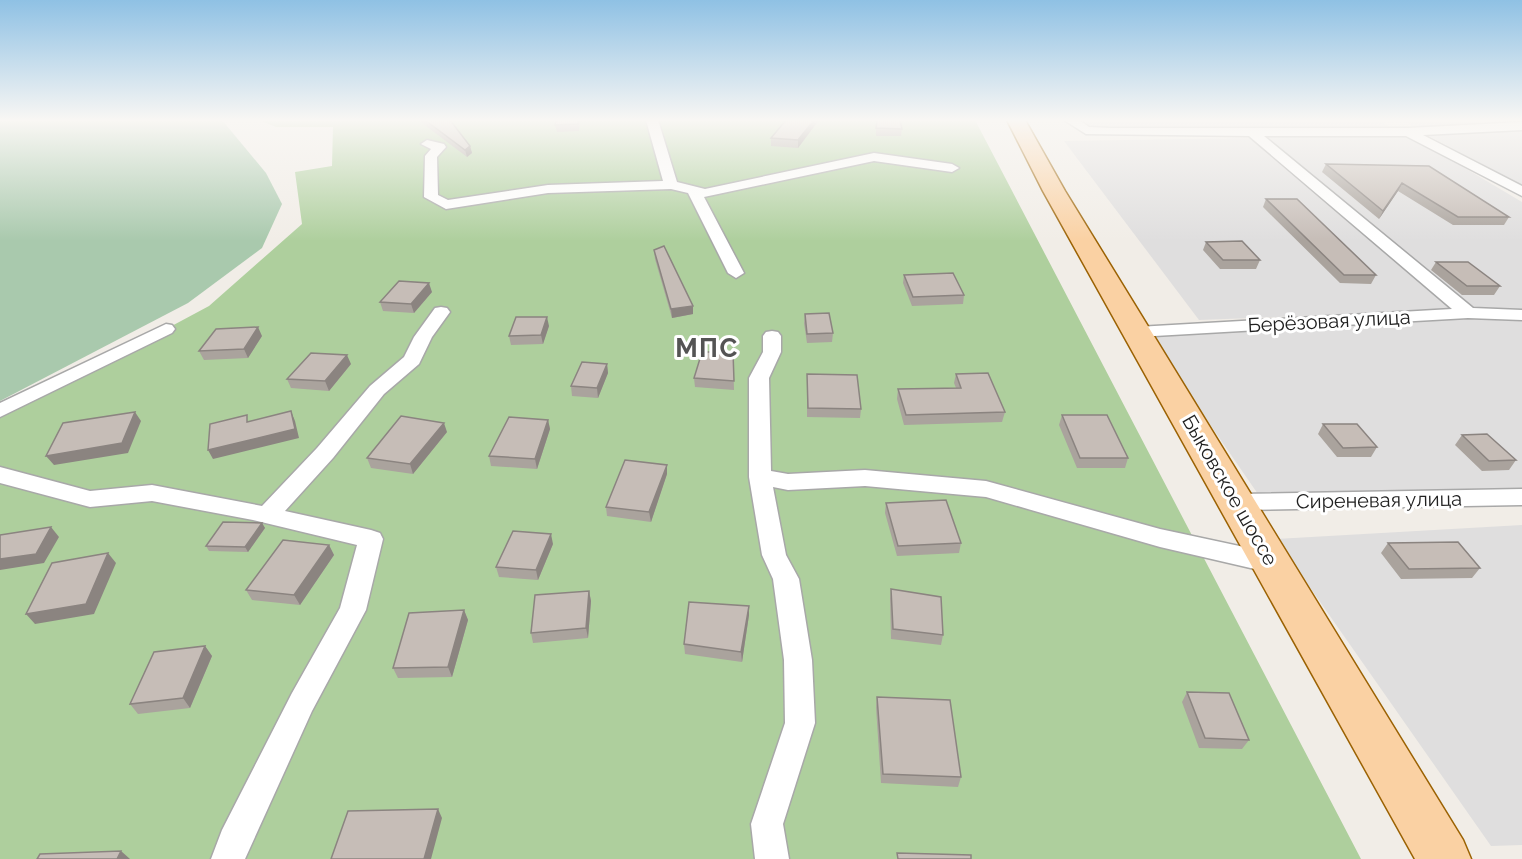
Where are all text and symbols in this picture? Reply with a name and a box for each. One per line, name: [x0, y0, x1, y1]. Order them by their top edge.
street label: Берёзовая улица: [1247, 305, 1411, 337]
district label: МПС: [675, 333, 739, 363]
street label: Быковское шоссе: [1177, 410, 1283, 570]
street label: Сиреневая улица: [1296, 487, 1462, 513]

